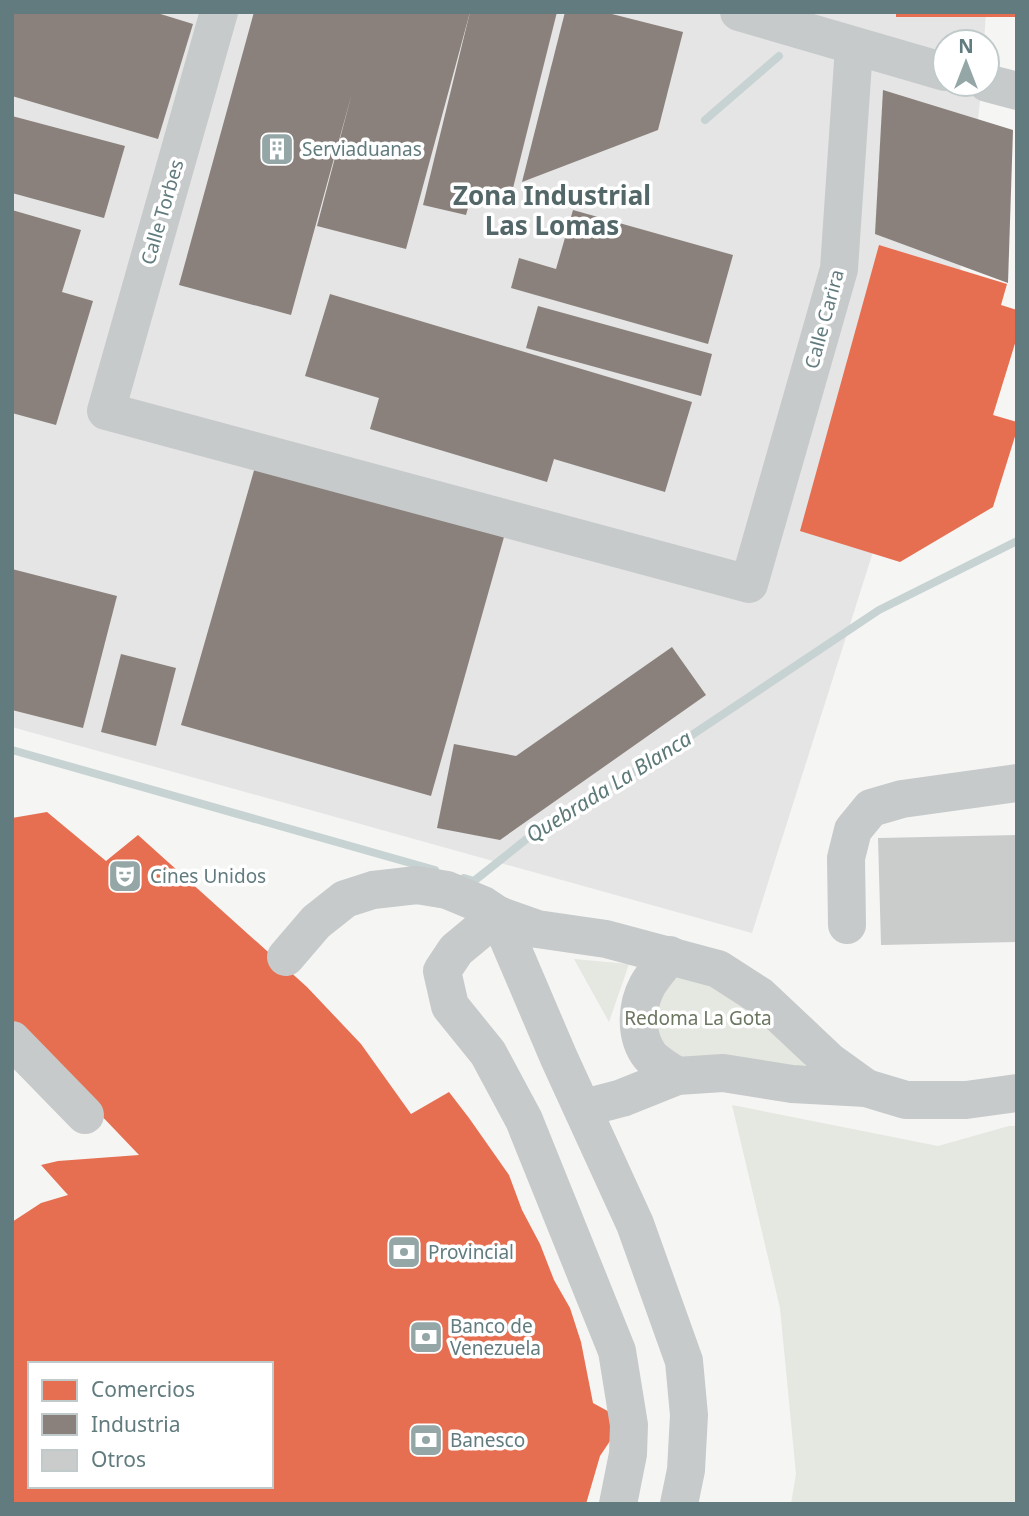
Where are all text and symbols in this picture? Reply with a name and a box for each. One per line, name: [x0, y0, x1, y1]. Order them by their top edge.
north arrow: [931, 28, 1001, 98]
text: N: [958, 33, 974, 59]
building icon: Serviaduanas: [258, 130, 296, 168]
place label: Serviaduanas: [302, 136, 422, 162]
street label: Calle Torbes: [135, 156, 189, 268]
district label: Zona Industrial Las Lomas: [453, 177, 651, 243]
street label: Calle Carira: [798, 267, 850, 371]
water label: Quebrada La Blanca: [520, 724, 697, 848]
theatre icon: Cines Unidos: [106, 857, 144, 895]
place label: Cines Unidos: [150, 863, 266, 889]
park label: Redoma La Gota: [624, 1005, 772, 1031]
bank icon: Provincial: [385, 1233, 423, 1271]
place label: Provincial: [428, 1239, 514, 1265]
place label: Banco de Venezuela: [450, 1313, 541, 1361]
bank icon: Banco de Venezuela: [407, 1318, 445, 1356]
legend: [28, 1362, 273, 1488]
text: Comercios: [91, 1375, 195, 1403]
text: Industria: [91, 1410, 181, 1438]
bank icon: Banesco: [407, 1421, 445, 1459]
place label: Banesco: [450, 1427, 525, 1453]
text: Otros: [91, 1445, 146, 1473]

